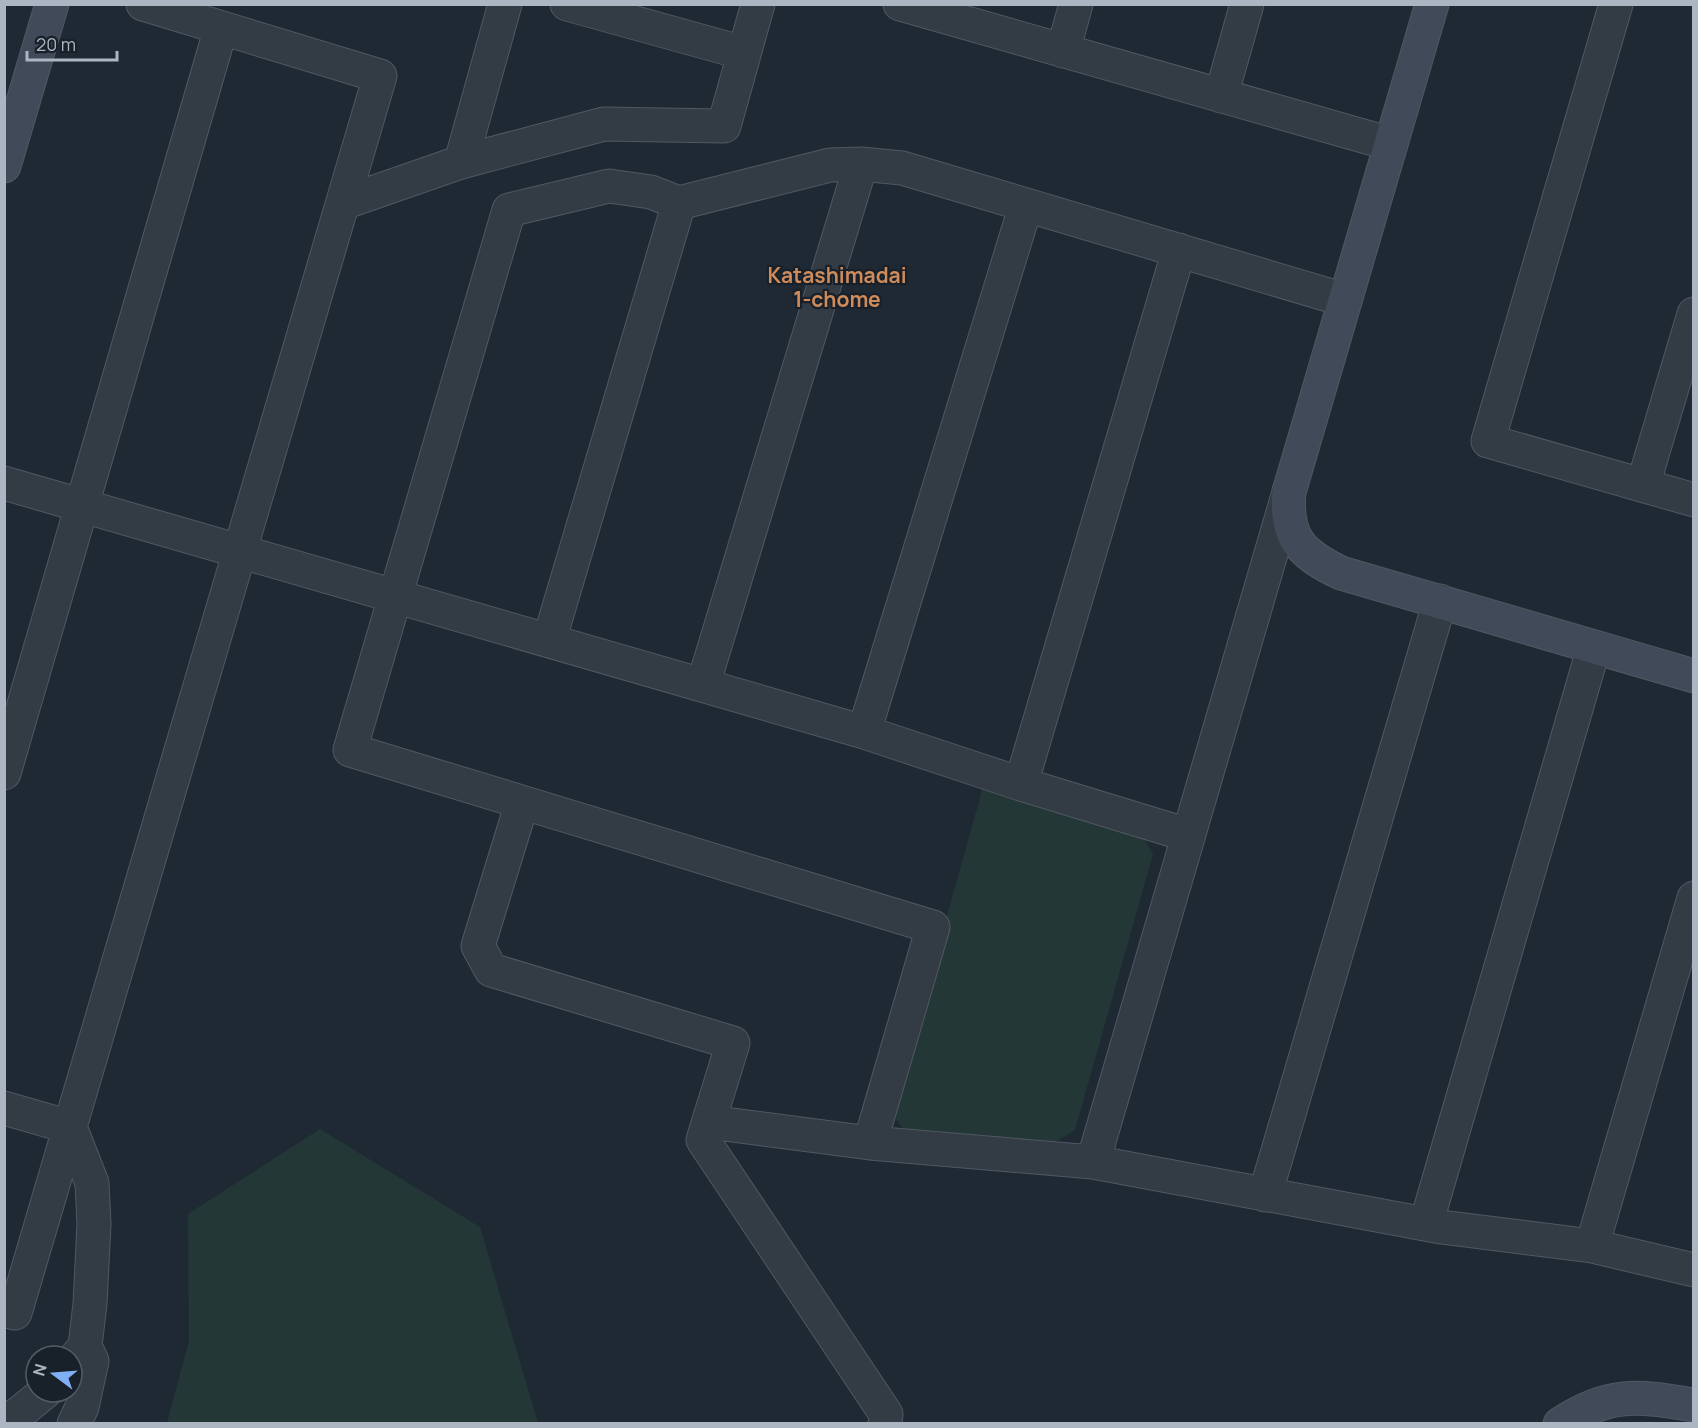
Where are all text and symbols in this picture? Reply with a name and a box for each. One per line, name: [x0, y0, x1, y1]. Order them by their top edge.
scale bar: [27, 24, 117, 62]
text: 20 m: [36, 32, 76, 56]
district label: Katashimadai 1-chome: [767, 261, 907, 313]
north arrow: [24, 1344, 84, 1404]
text: N: [27, 1361, 52, 1378]

